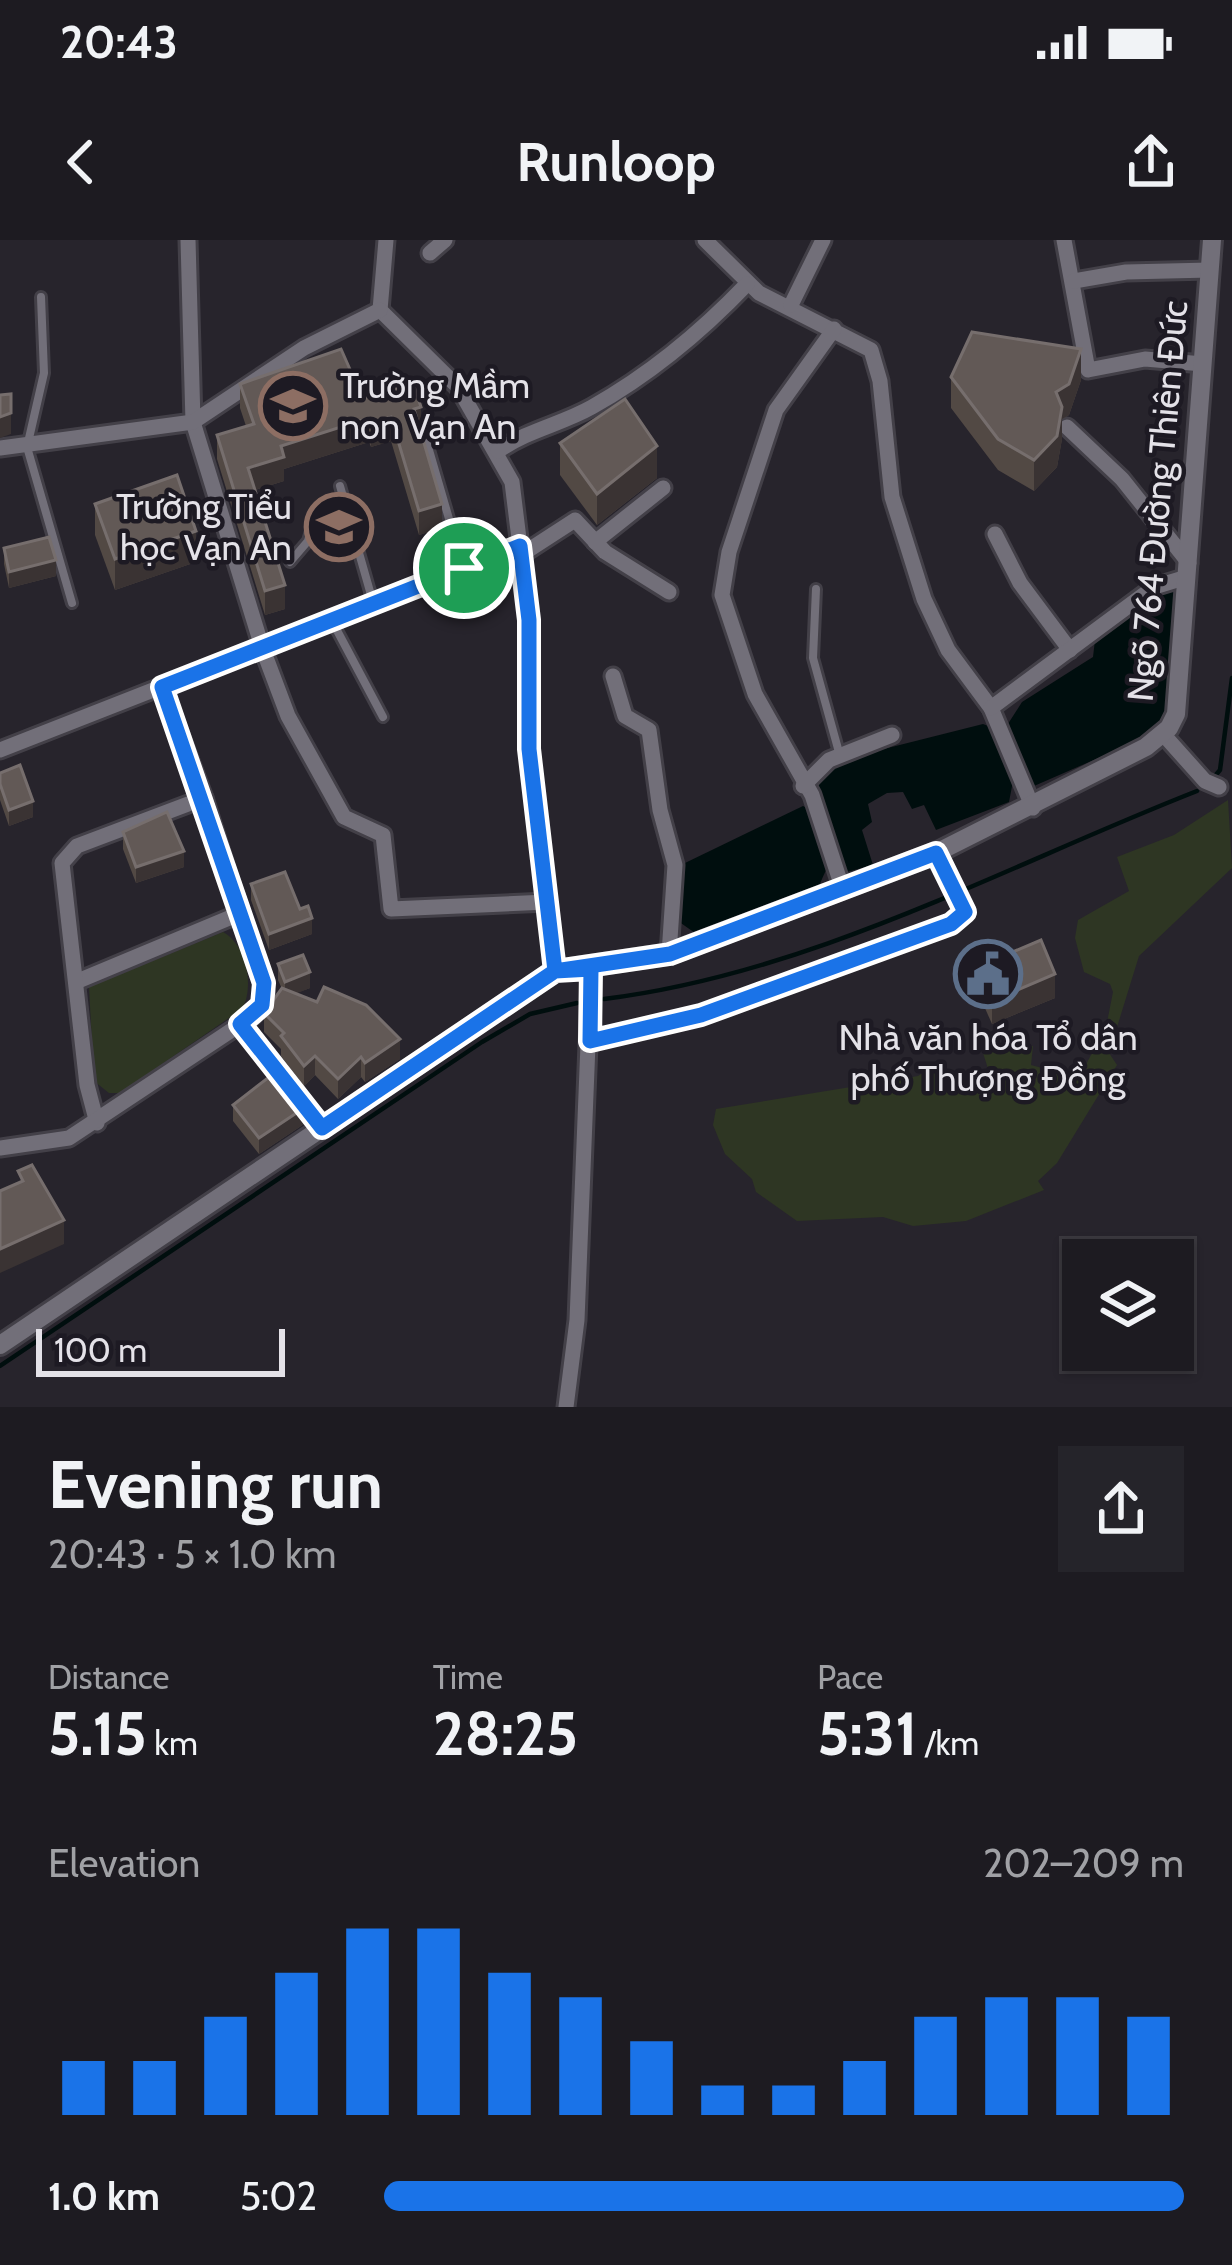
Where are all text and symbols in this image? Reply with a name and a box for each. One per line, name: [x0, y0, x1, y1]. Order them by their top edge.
text: 20:43: [60, 15, 178, 69]
icon: back: [48, 129, 114, 195]
text: Runloop: [516, 129, 716, 195]
icon: share: [1118, 129, 1184, 195]
street label: Ngõ 764 Đường Thiên Đức: [1118, 299, 1196, 703]
place label: Trường Mầm non Vạn An: [340, 363, 530, 448]
school or university icon: Trường Mầm non Vạn An: [258, 371, 328, 441]
place label: Trường Tiểu học Vạn An: [116, 484, 292, 569]
school or university icon: Trường Tiểu học Vạn An: [304, 492, 374, 562]
pin: [413, 517, 515, 619]
icon: arrive: [431, 535, 497, 601]
public building icon: Nhà văn hóa Tổ dân phố Thượng Đồng: [953, 939, 1023, 1009]
place label: Nhà văn hóa Tổ dân phố Thượng Đồng: [838, 1015, 1138, 1100]
map controls: [1062, 1239, 1194, 1371]
button: layers: [1062, 1239, 1194, 1371]
scale bar: [36, 1323, 285, 1376]
text: 100 m: [54, 1330, 147, 1370]
text: Evening run: [48, 1444, 383, 1525]
button: share: [1058, 1446, 1184, 1572]
text: 20:43 · 5 × 1.0 km: [48, 1530, 337, 1578]
text: Distance: [48, 1657, 169, 1697]
text: Time: [433, 1657, 503, 1697]
text: Pace: [817, 1657, 883, 1697]
text: 5.15: [48, 1697, 147, 1770]
text: 28:25: [433, 1697, 578, 1770]
text: 5:31: [817, 1697, 917, 1770]
text: km: [147, 1723, 198, 1763]
text: /km: [917, 1723, 979, 1763]
text: Elevation: [48, 1839, 200, 1887]
text: 202–209 m: [983, 1839, 1184, 1887]
text: 1.0 km: [48, 2172, 160, 2220]
text: 5:02: [240, 2172, 317, 2220]

